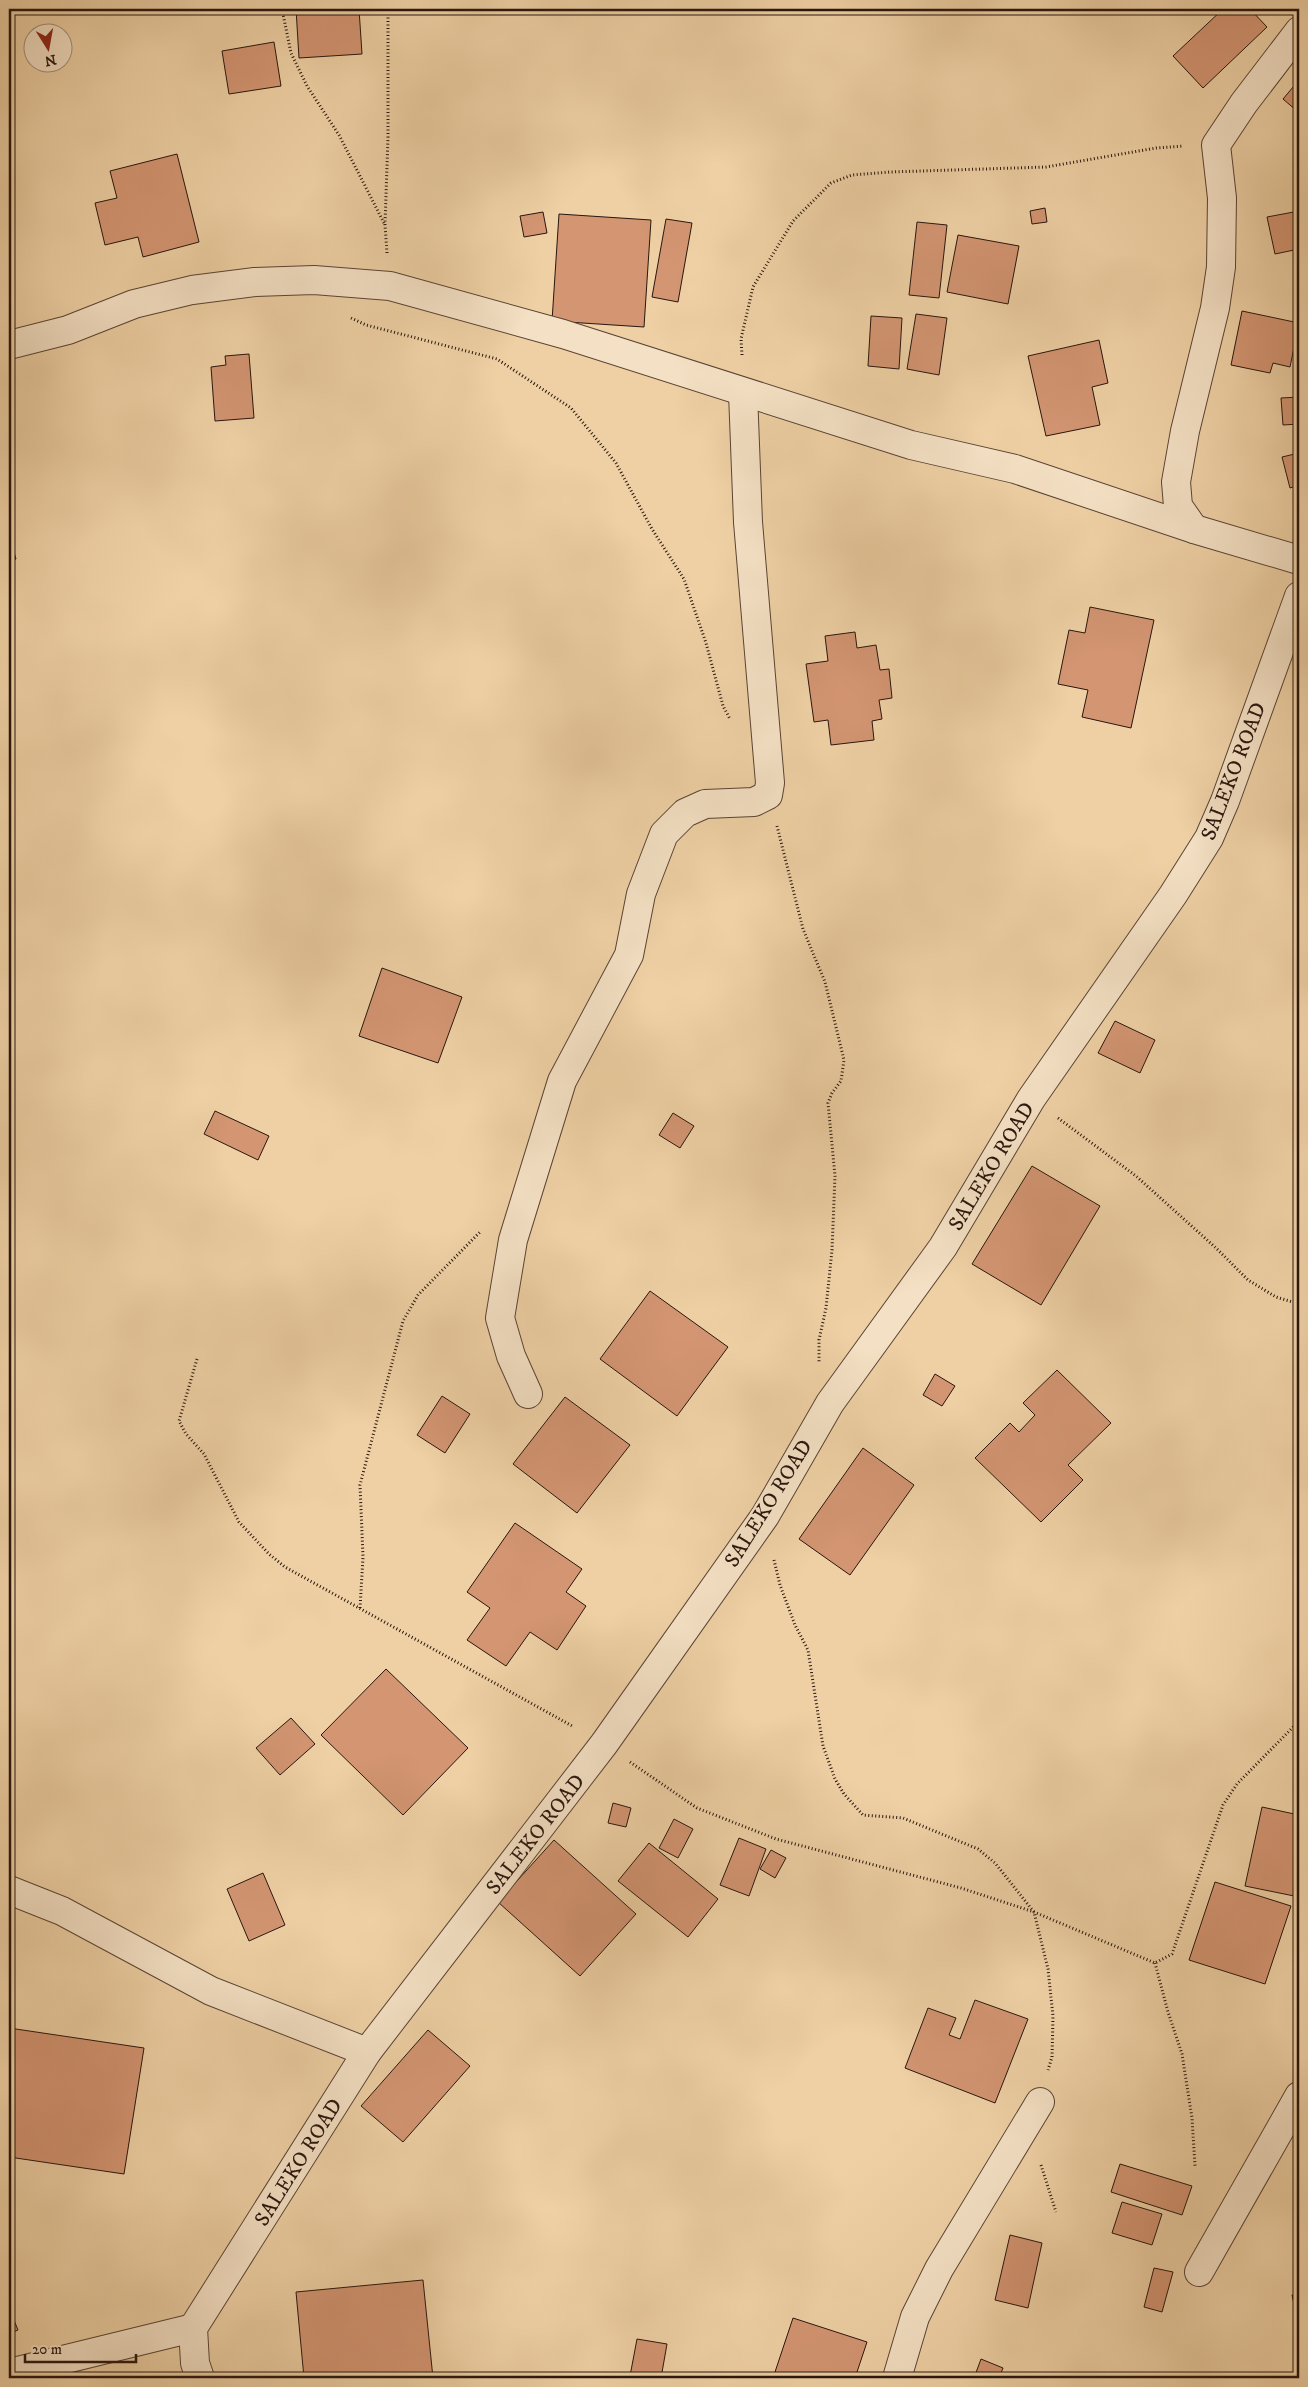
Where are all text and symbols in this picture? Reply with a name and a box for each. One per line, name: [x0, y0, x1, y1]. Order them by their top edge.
north arrow: [22, 22, 72, 72]
text: N: [42, 50, 58, 70]
street label: SALEKO ROAD: [1196, 699, 1272, 844]
street label: SALEKO ROAD: [943, 1097, 1040, 1236]
street label: SALEKO ROAD: [719, 1435, 818, 1572]
street label: SALEKO ROAD: [481, 1769, 591, 1900]
street label: SALEKO ROAD: [249, 2094, 348, 2231]
scale bar: [25, 2332, 136, 2364]
text: 20 m: [32, 2340, 62, 2359]

